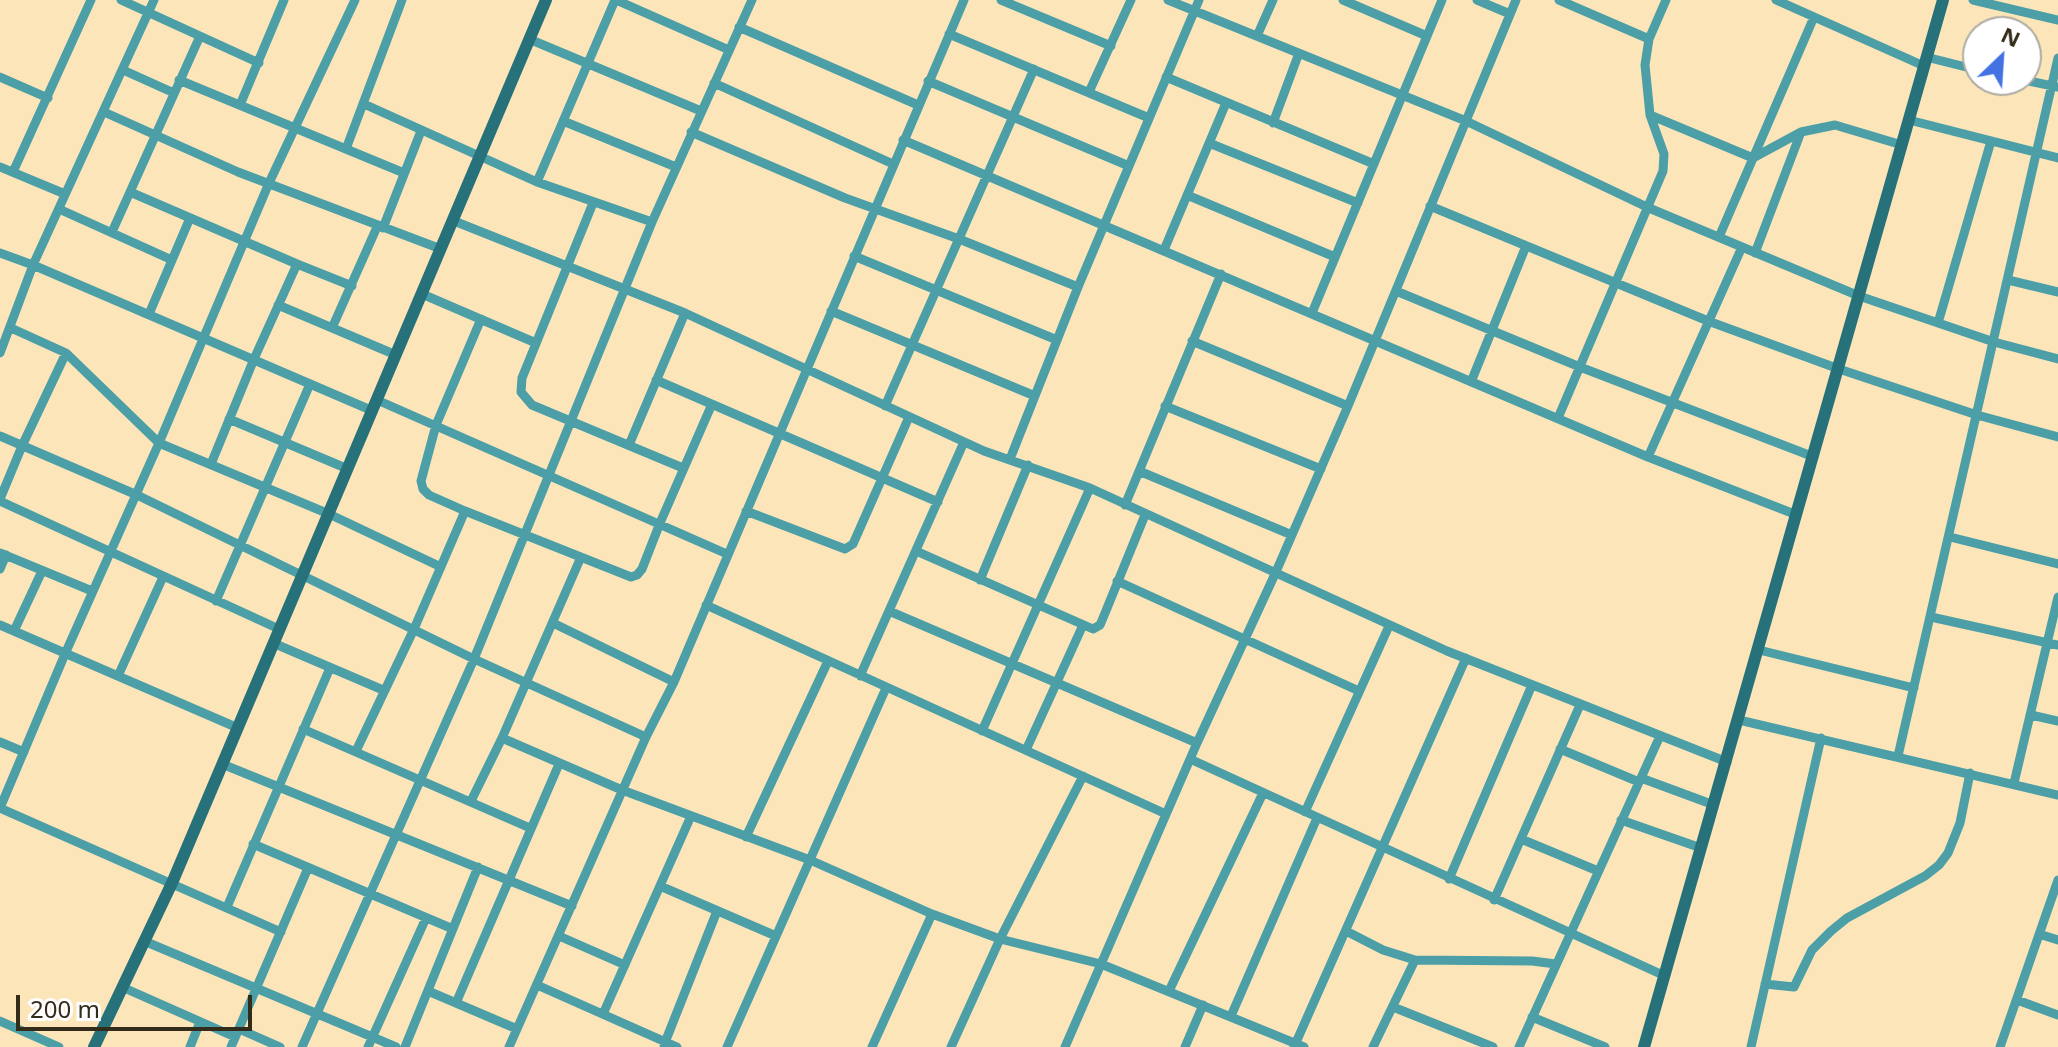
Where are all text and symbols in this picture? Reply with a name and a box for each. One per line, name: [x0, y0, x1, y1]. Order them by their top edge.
north arrow: [1962, 16, 2042, 96]
text: N: [1997, 19, 2026, 53]
scale bar: [20, 979, 256, 1029]
text: 200 m: [30, 992, 100, 1025]

